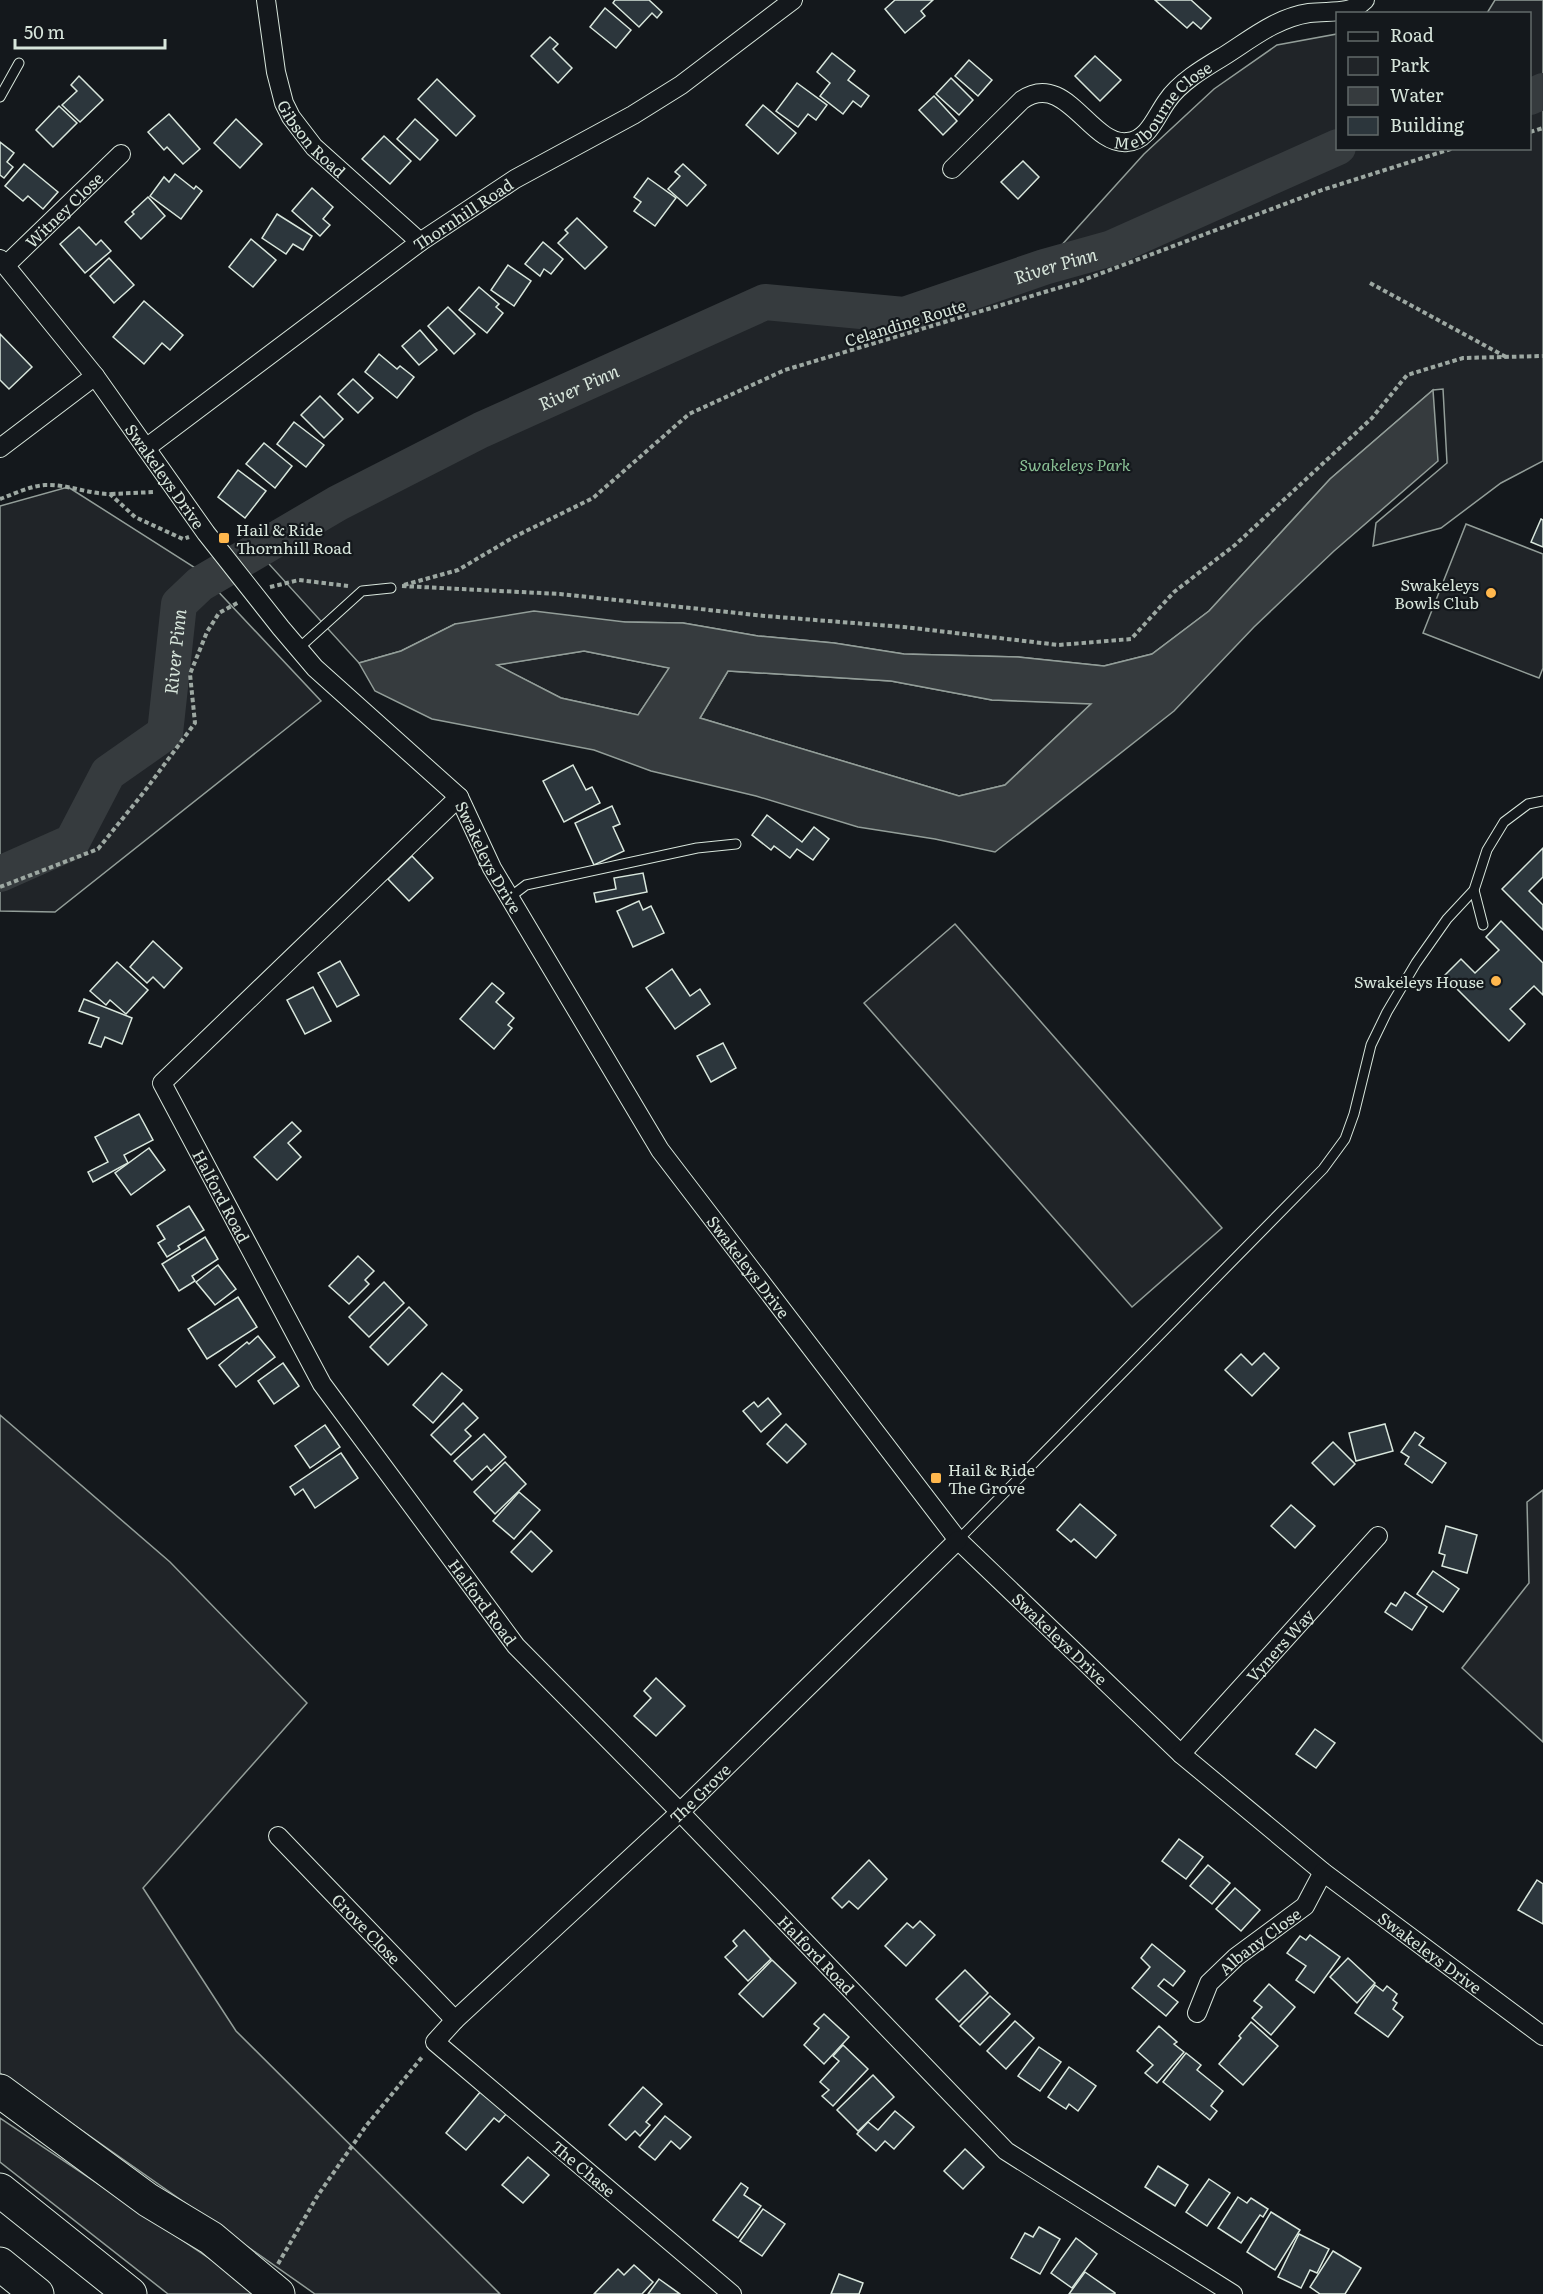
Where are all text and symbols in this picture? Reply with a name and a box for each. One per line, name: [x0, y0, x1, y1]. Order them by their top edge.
scale bar: [15, 12, 165, 50]
legend: [1336, 12, 1531, 150]
text: 50 m: [24, 18, 65, 45]
text: Road: [1390, 21, 1434, 48]
text: Park: [1390, 51, 1431, 78]
street label: Melbourne Close: [1113, 55, 1216, 155]
text: Water: [1390, 81, 1444, 108]
street label: Gibson Road: [272, 95, 352, 183]
text: Building: [1390, 111, 1465, 138]
street label: Witney Close: [19, 166, 108, 253]
street label: Thornhill Road: [408, 172, 518, 256]
water label: River Pinn: [1010, 239, 1100, 290]
street label: Celandine Route: [841, 292, 969, 352]
water label: River Pinn: [533, 356, 623, 416]
street label: Swakeleys Drive: [120, 418, 211, 533]
park label: Swakeleys Park: [1019, 452, 1131, 476]
place label: Hail & Ride Thornhill Road: [236, 517, 352, 559]
marker: Hail & Ride Thornhill Road: [217, 531, 231, 545]
place label: Swakeleys Bowls Club: [1394, 572, 1479, 614]
marker: Swakeleys Bowls Club: [1484, 586, 1498, 600]
water label: River Pinn: [156, 607, 192, 696]
street label: Swakeleys Drive: [450, 797, 528, 918]
place label: Swakeleys House: [1354, 969, 1484, 993]
marker: Swakeleys House: [1489, 974, 1503, 988]
street label: Halford Road: [187, 1145, 257, 1247]
street label: Swakeleys Drive: [702, 1210, 796, 1323]
place label: Hail & Ride The Grove: [948, 1457, 1035, 1499]
marker: Hail & Ride The Grove: [929, 1471, 943, 1485]
street label: Halford Road: [443, 1554, 523, 1650]
street label: Swakeleys Drive: [1007, 1587, 1113, 1690]
street label: Vyners Way: [1240, 1603, 1320, 1687]
street label: The Grove: [664, 1757, 736, 1828]
street label: Grove Close: [327, 1887, 407, 1969]
street label: Albany Close: [1213, 1901, 1305, 1980]
street label: Swakeleys Drive: [1374, 1905, 1487, 1999]
street label: Halford Road: [773, 1909, 861, 2000]
street label: The Chase: [547, 2134, 621, 2202]

